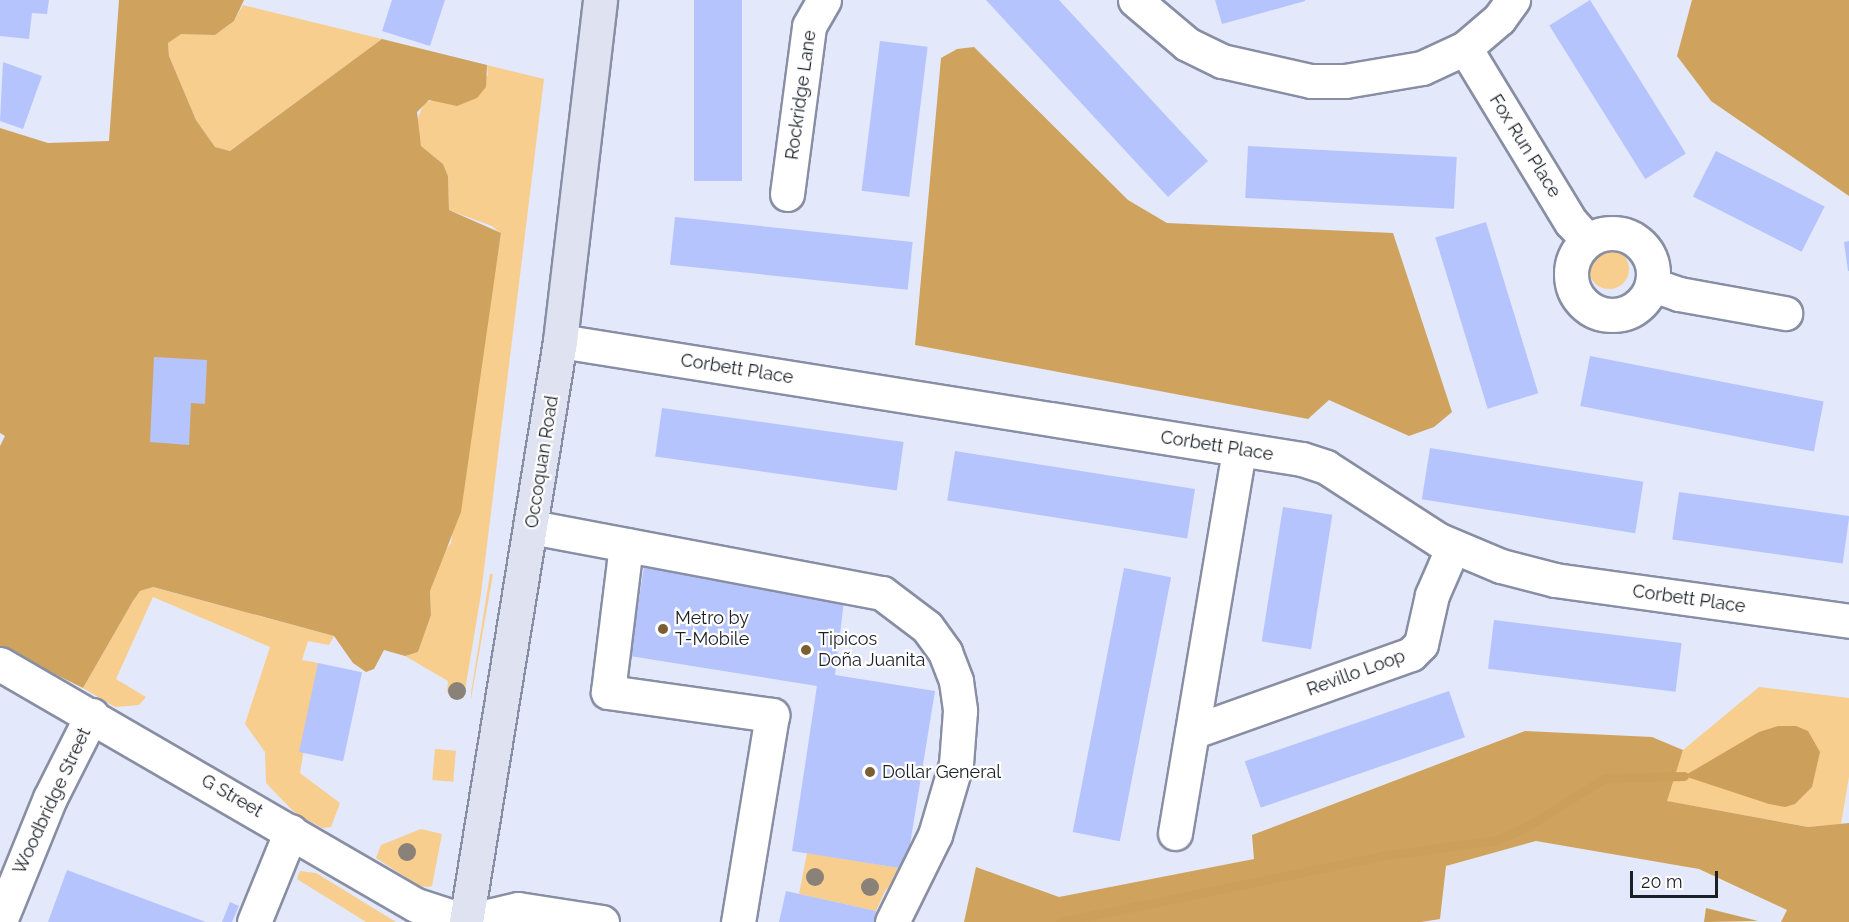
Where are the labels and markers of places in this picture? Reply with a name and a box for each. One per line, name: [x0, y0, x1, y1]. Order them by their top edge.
place label: Metro by T-Mobile: [675, 608, 749, 650]
marker: Metro by T-Mobile: [656, 622, 670, 636]
place label: Tipicos Doña Juanita: [818, 629, 926, 672]
marker: Tipicos Doña Juanita: [799, 643, 813, 657]
place label: Dollar General: [882, 761, 1002, 783]
marker: Dollar General: [863, 765, 877, 779]

